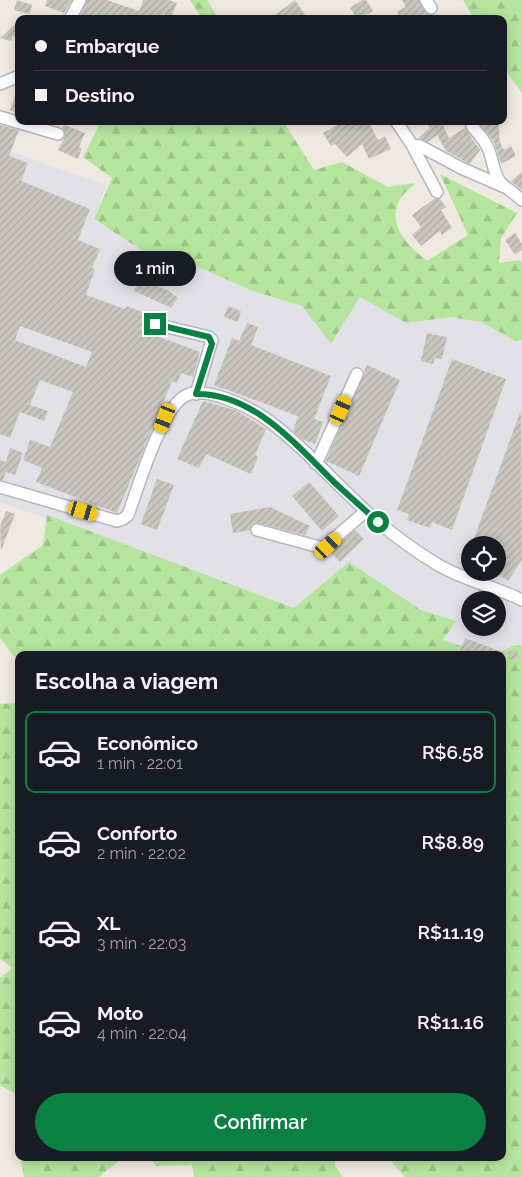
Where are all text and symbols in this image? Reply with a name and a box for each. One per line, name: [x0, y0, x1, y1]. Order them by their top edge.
text: Embarque: [65, 35, 159, 57]
text: Destino: [65, 84, 134, 106]
callout: 1 min: [114, 252, 196, 286]
text: 1 min: [135, 259, 175, 278]
route end: [144, 313, 166, 335]
car: [328, 393, 353, 427]
car: [152, 401, 177, 435]
car: [66, 500, 99, 522]
route start: [367, 511, 389, 533]
car: [311, 530, 344, 562]
map controls: [461, 536, 506, 636]
button: locate: [461, 536, 506, 581]
button: layers: [461, 591, 506, 636]
text: Escolha a viagem: [35, 668, 218, 694]
icon: car: [37, 730, 82, 775]
text: Econômico: [97, 732, 198, 754]
text: R$6.58: [422, 741, 484, 763]
text: 1 min · 22:01: [97, 754, 183, 773]
icon: car: [37, 820, 82, 865]
text: Conforto: [97, 822, 177, 844]
text: R$8.89: [421, 831, 484, 853]
text: 2 min · 22:02: [97, 844, 186, 863]
icon: car: [37, 910, 82, 955]
text: XL: [97, 912, 120, 934]
text: R$11.19: [417, 921, 484, 943]
text: 3 min · 22:03: [97, 934, 186, 953]
icon: car: [37, 1000, 82, 1045]
text: Moto: [97, 1002, 143, 1024]
text: R$11.16: [417, 1011, 484, 1033]
text: 4 min · 22:04: [97, 1024, 187, 1043]
button: Confirmar: [35, 1093, 486, 1151]

